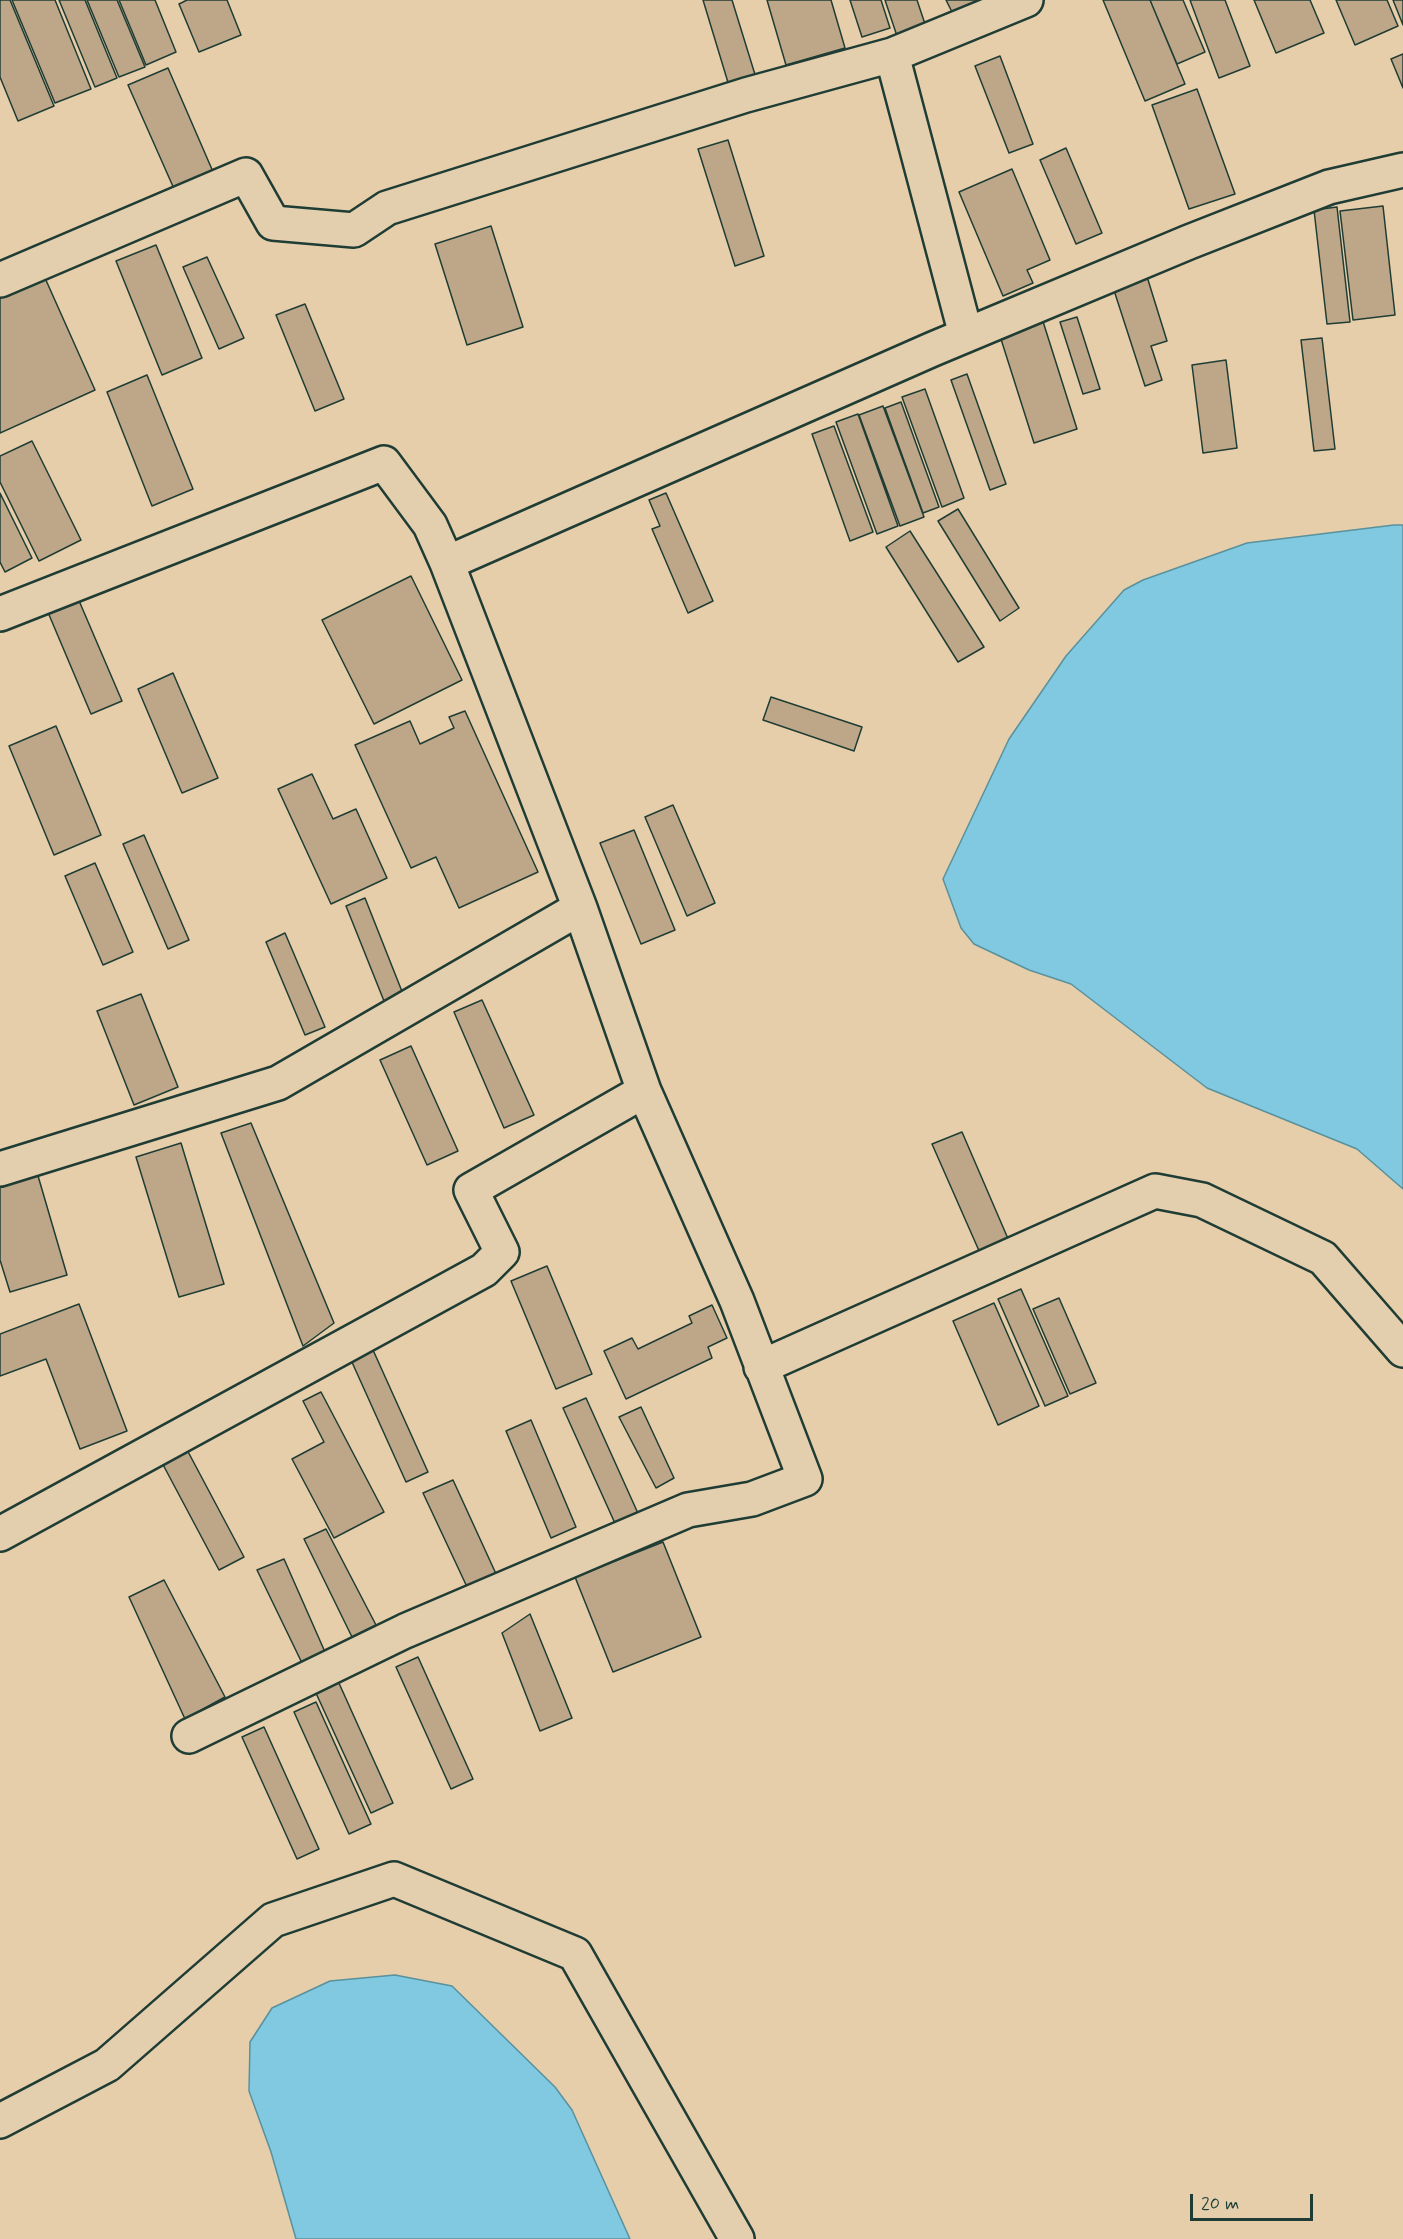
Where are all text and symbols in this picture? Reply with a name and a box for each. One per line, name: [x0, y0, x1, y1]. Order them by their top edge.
scale bar: [1193, 2182, 1316, 2220]
text: 20 m: [1201, 2192, 1239, 2216]

